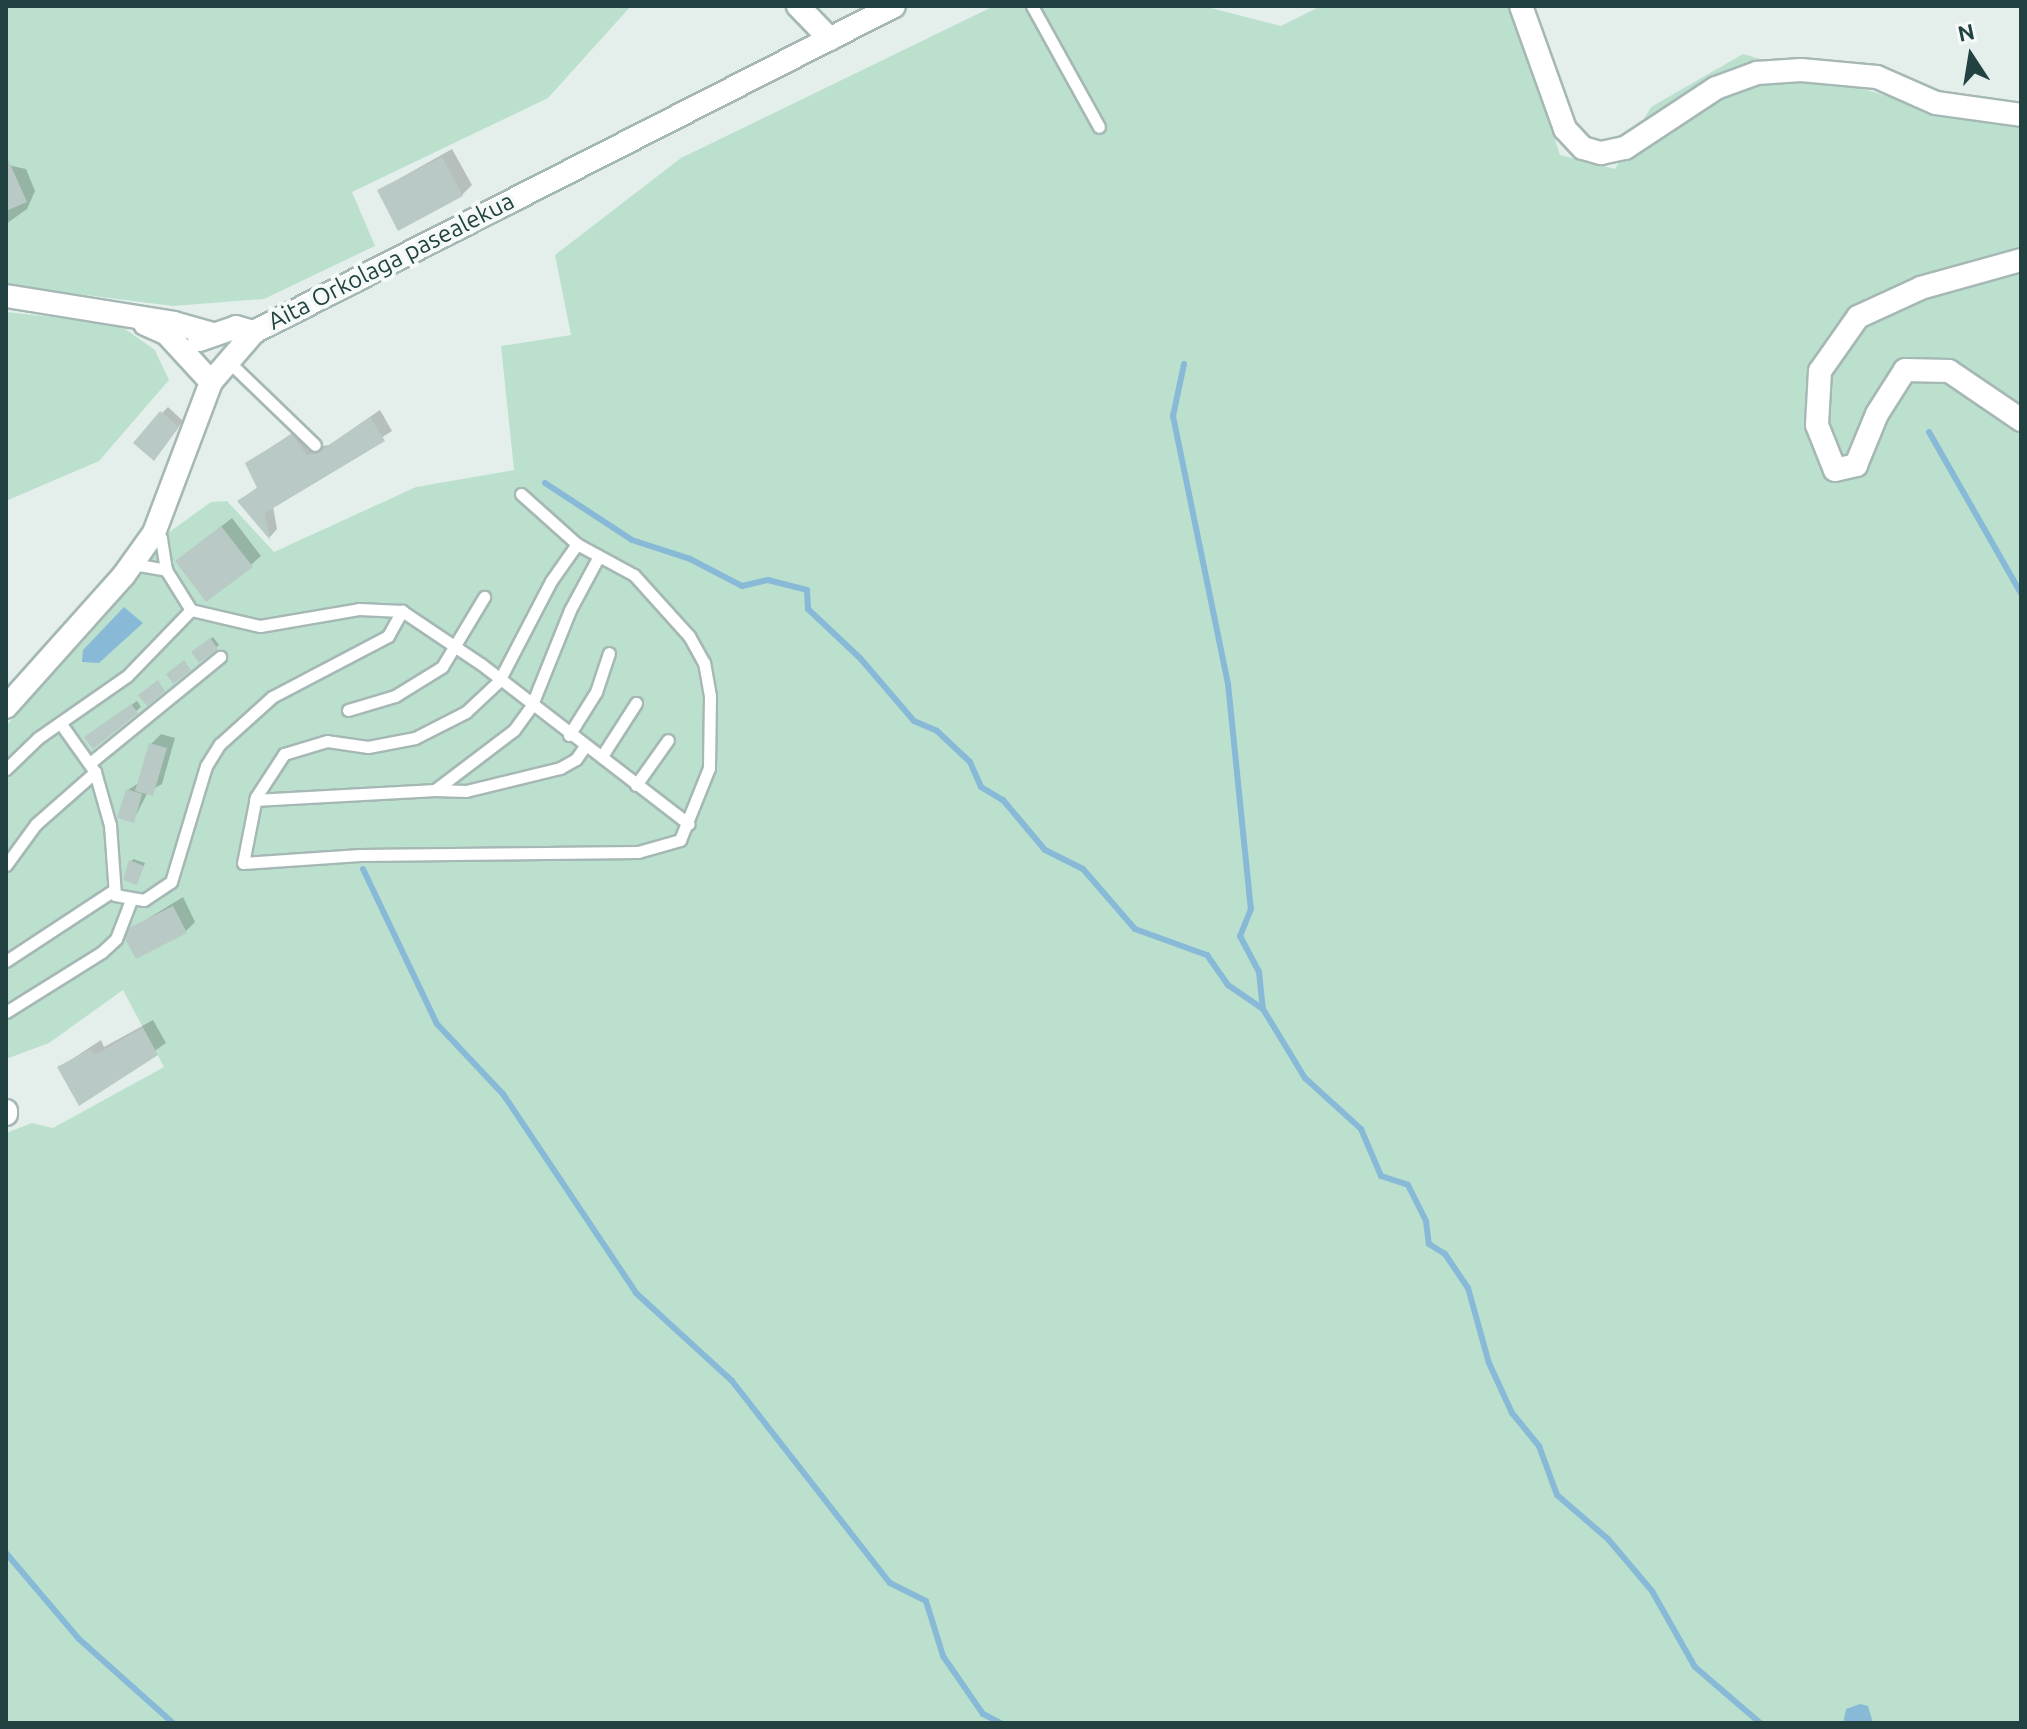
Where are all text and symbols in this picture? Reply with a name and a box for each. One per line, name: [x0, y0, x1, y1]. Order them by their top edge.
north arrow: [1931, 16, 2011, 96]
text: N: [1955, 18, 1977, 46]
street label: Aita Orkolaga pasealekua: [263, 186, 519, 336]

